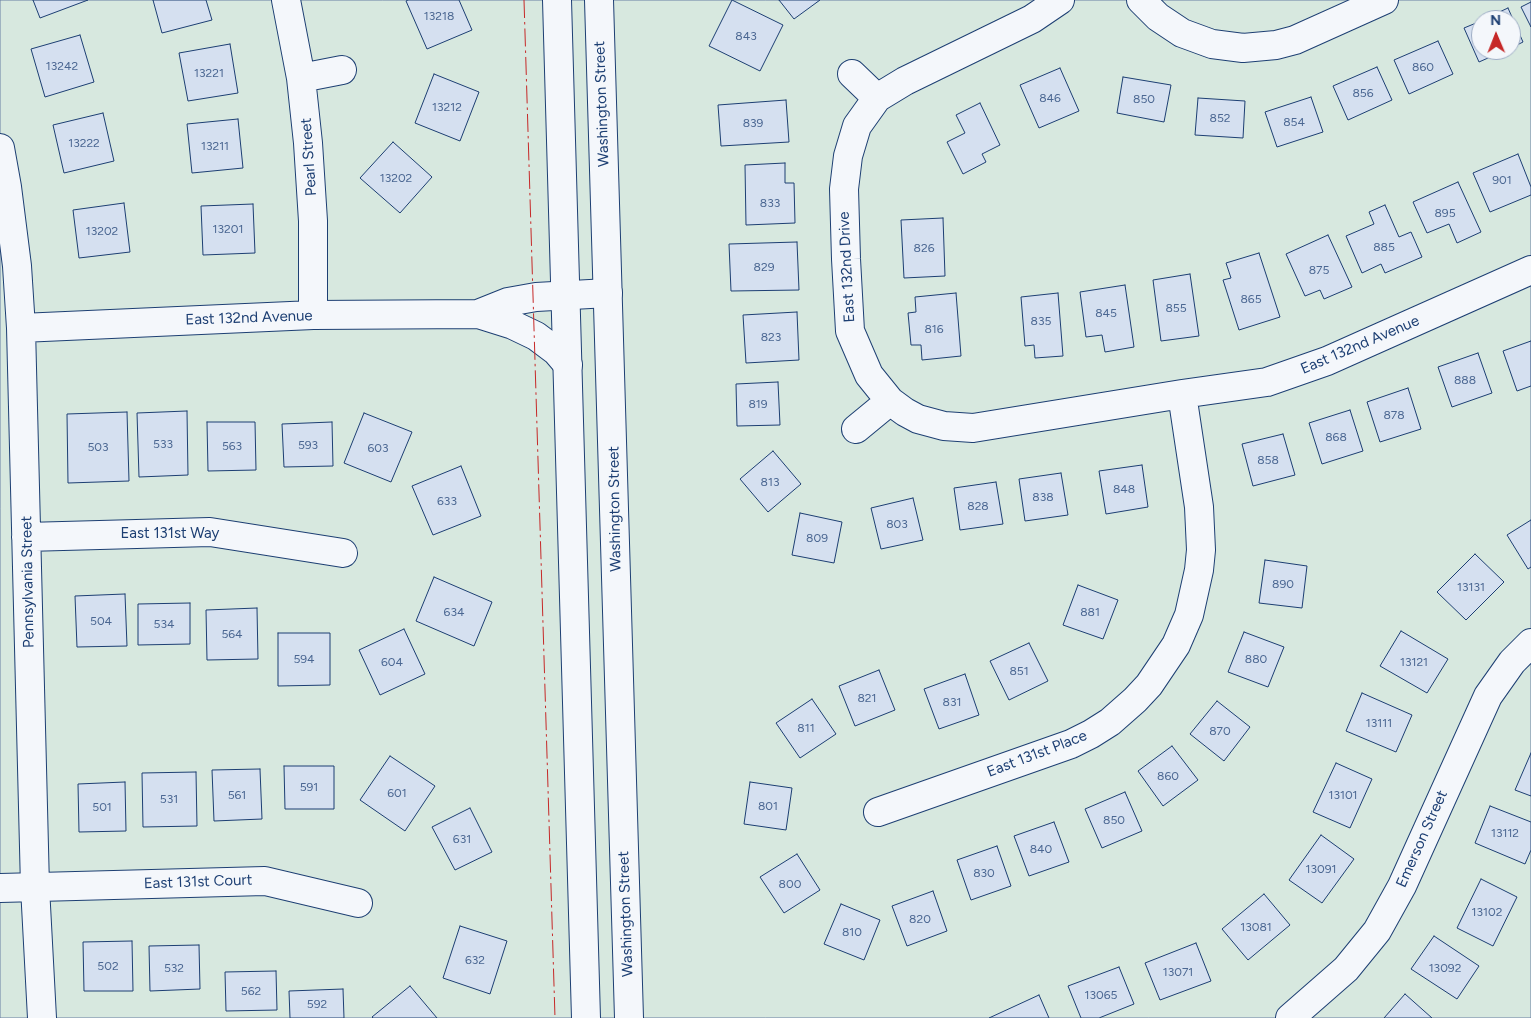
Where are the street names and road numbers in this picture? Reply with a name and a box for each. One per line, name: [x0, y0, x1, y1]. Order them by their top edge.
street label: Washington Street: [591, 41, 613, 167]
street label: Pearl Street: [297, 117, 321, 197]
street label: East 132nd Drive: [835, 211, 859, 323]
street label: East 132nd Avenue: [185, 307, 313, 329]
street label: East 132nd Avenue: [1298, 312, 1422, 378]
street label: Washington Street: [605, 446, 625, 572]
street label: Pennsylvania Street: [18, 516, 38, 648]
street label: East 131st Way: [120, 525, 220, 543]
street label: East 131st Place: [984, 727, 1090, 781]
street label: Emerson Street: [1392, 788, 1452, 890]
street label: Washington Street: [615, 851, 637, 977]
street label: East 131st Court: [144, 871, 252, 893]

